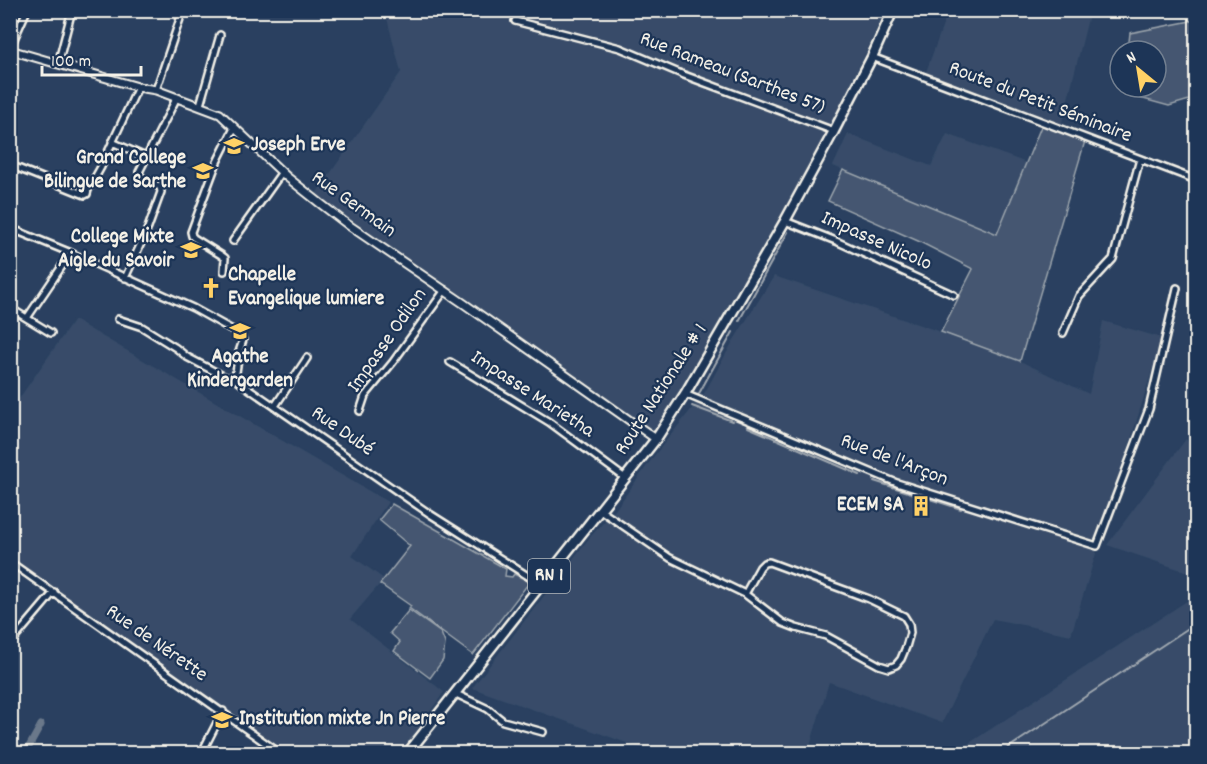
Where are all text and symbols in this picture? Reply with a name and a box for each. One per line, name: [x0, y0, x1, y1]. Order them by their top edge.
street label: Rue Rameau (Sarthes 57): [635, 25, 829, 123]
scale bar: [42, 39, 141, 77]
north arrow: [1108, 39, 1168, 99]
text: N: [1123, 46, 1141, 70]
text: 100 m: [51, 50, 91, 75]
street label: Route du Petit Séminaire: [944, 54, 1136, 152]
place label: Joseph Erve: [251, 131, 346, 161]
school or university icon: Joseph Erve: [222, 134, 246, 158]
place label: Grand College Bilingue de Sarthe: [44, 144, 186, 198]
school or university icon: Grand College Bilingue de Sarthe: [191, 159, 215, 183]
street label: Rue Germain: [304, 164, 402, 246]
street label: Impasse Nicolo: [816, 204, 936, 280]
place label: College Mixte Aigle du Savoir: [58, 223, 175, 277]
school or university icon: College Mixte Aigle du Savoir: [179, 238, 203, 262]
place label: Chapelle Evangelique lumiere: [228, 261, 384, 315]
church icon: Chapelle Evangelique lumiere: [199, 276, 223, 300]
street label: Impasse Odilon: [341, 282, 435, 400]
street label: Route Nationale # 1: [608, 318, 716, 462]
school or university icon: Agathe Kindergarden: [228, 319, 252, 343]
place label: Agathe Kindergarden: [187, 343, 293, 397]
street label: Impasse Marietha: [464, 344, 601, 447]
street label: Rue Dubé: [304, 399, 380, 465]
street label: Rue de l'Arçon: [836, 427, 952, 495]
place label: ECEM SA: [837, 491, 904, 521]
building icon: ECEM SA: [909, 494, 933, 518]
road number: RN 1: [528, 559, 570, 593]
street label: Rue de Nérette: [99, 598, 213, 690]
place label: Institution mixte Jn Pierre: [239, 705, 445, 735]
school or university icon: Institution mixte Jn Pierre: [210, 708, 234, 732]

